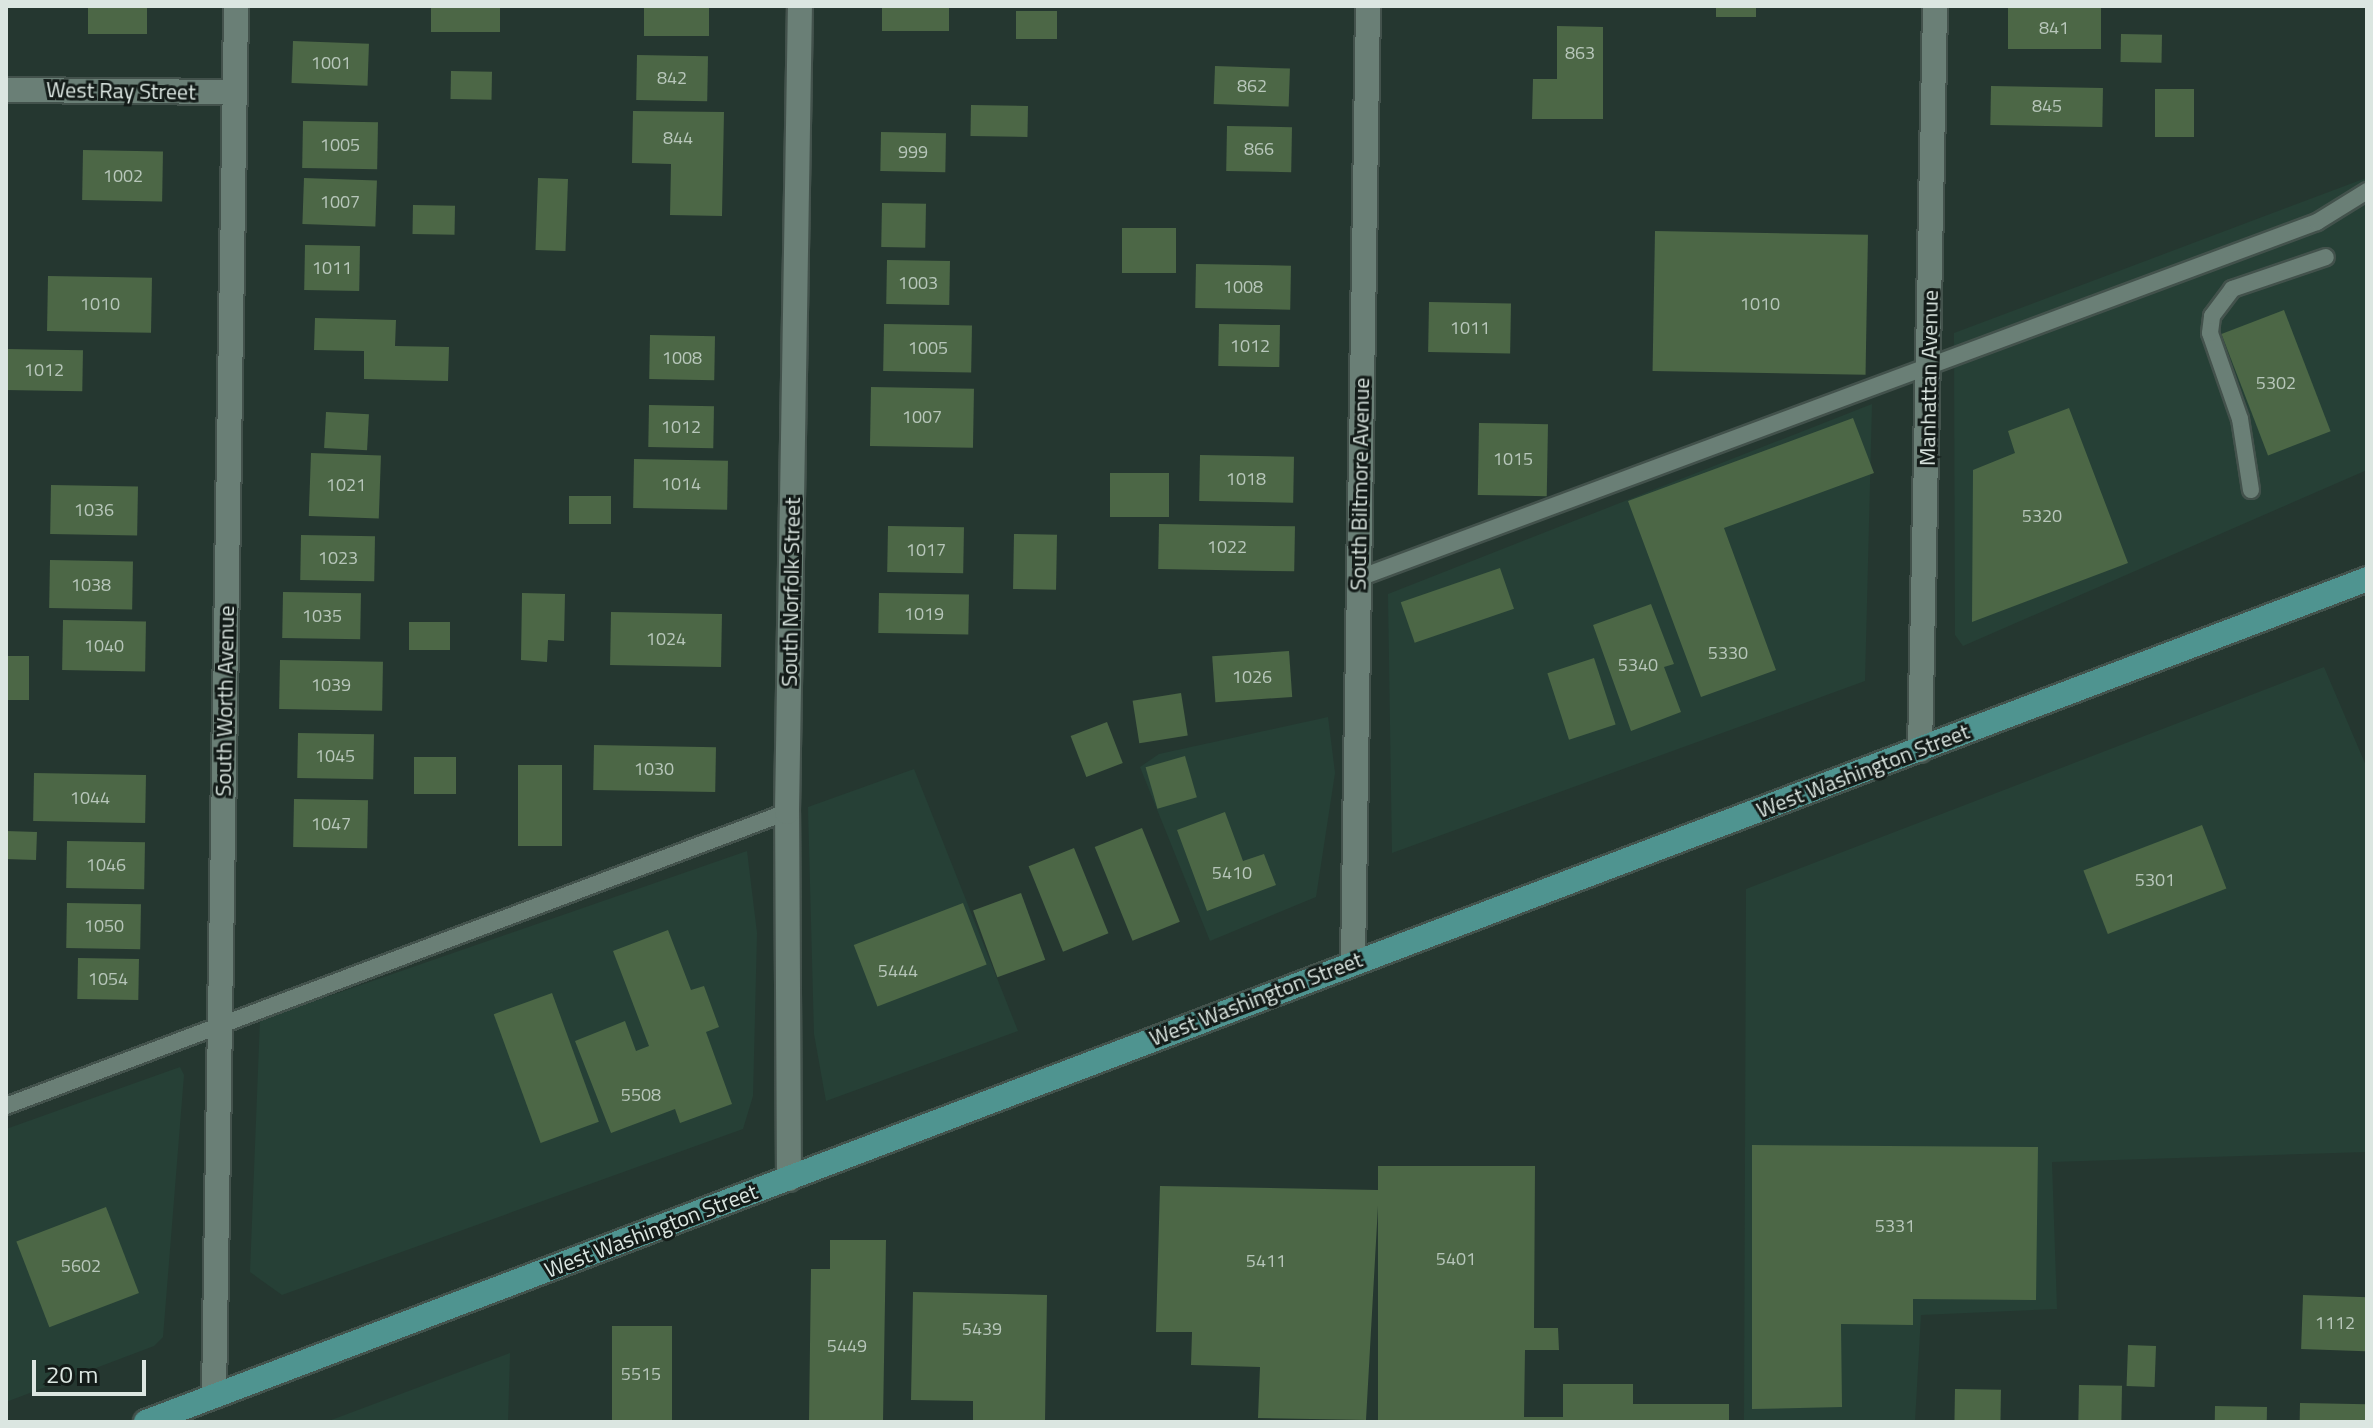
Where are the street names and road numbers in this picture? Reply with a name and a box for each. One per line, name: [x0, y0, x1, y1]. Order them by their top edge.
street label: West Ray Street: [46, 76, 196, 106]
street label: Manhattan Avenue: [1914, 290, 1944, 466]
street label: South Biltmore Avenue: [1345, 377, 1375, 591]
street label: South Norfolk Street: [776, 497, 806, 687]
street label: South Worth Avenue: [210, 605, 240, 797]
street label: West Washington Street: [1753, 718, 1973, 824]
street label: West Washington Street: [1146, 946, 1366, 1052]
street label: West Washington Street: [541, 1178, 761, 1284]

